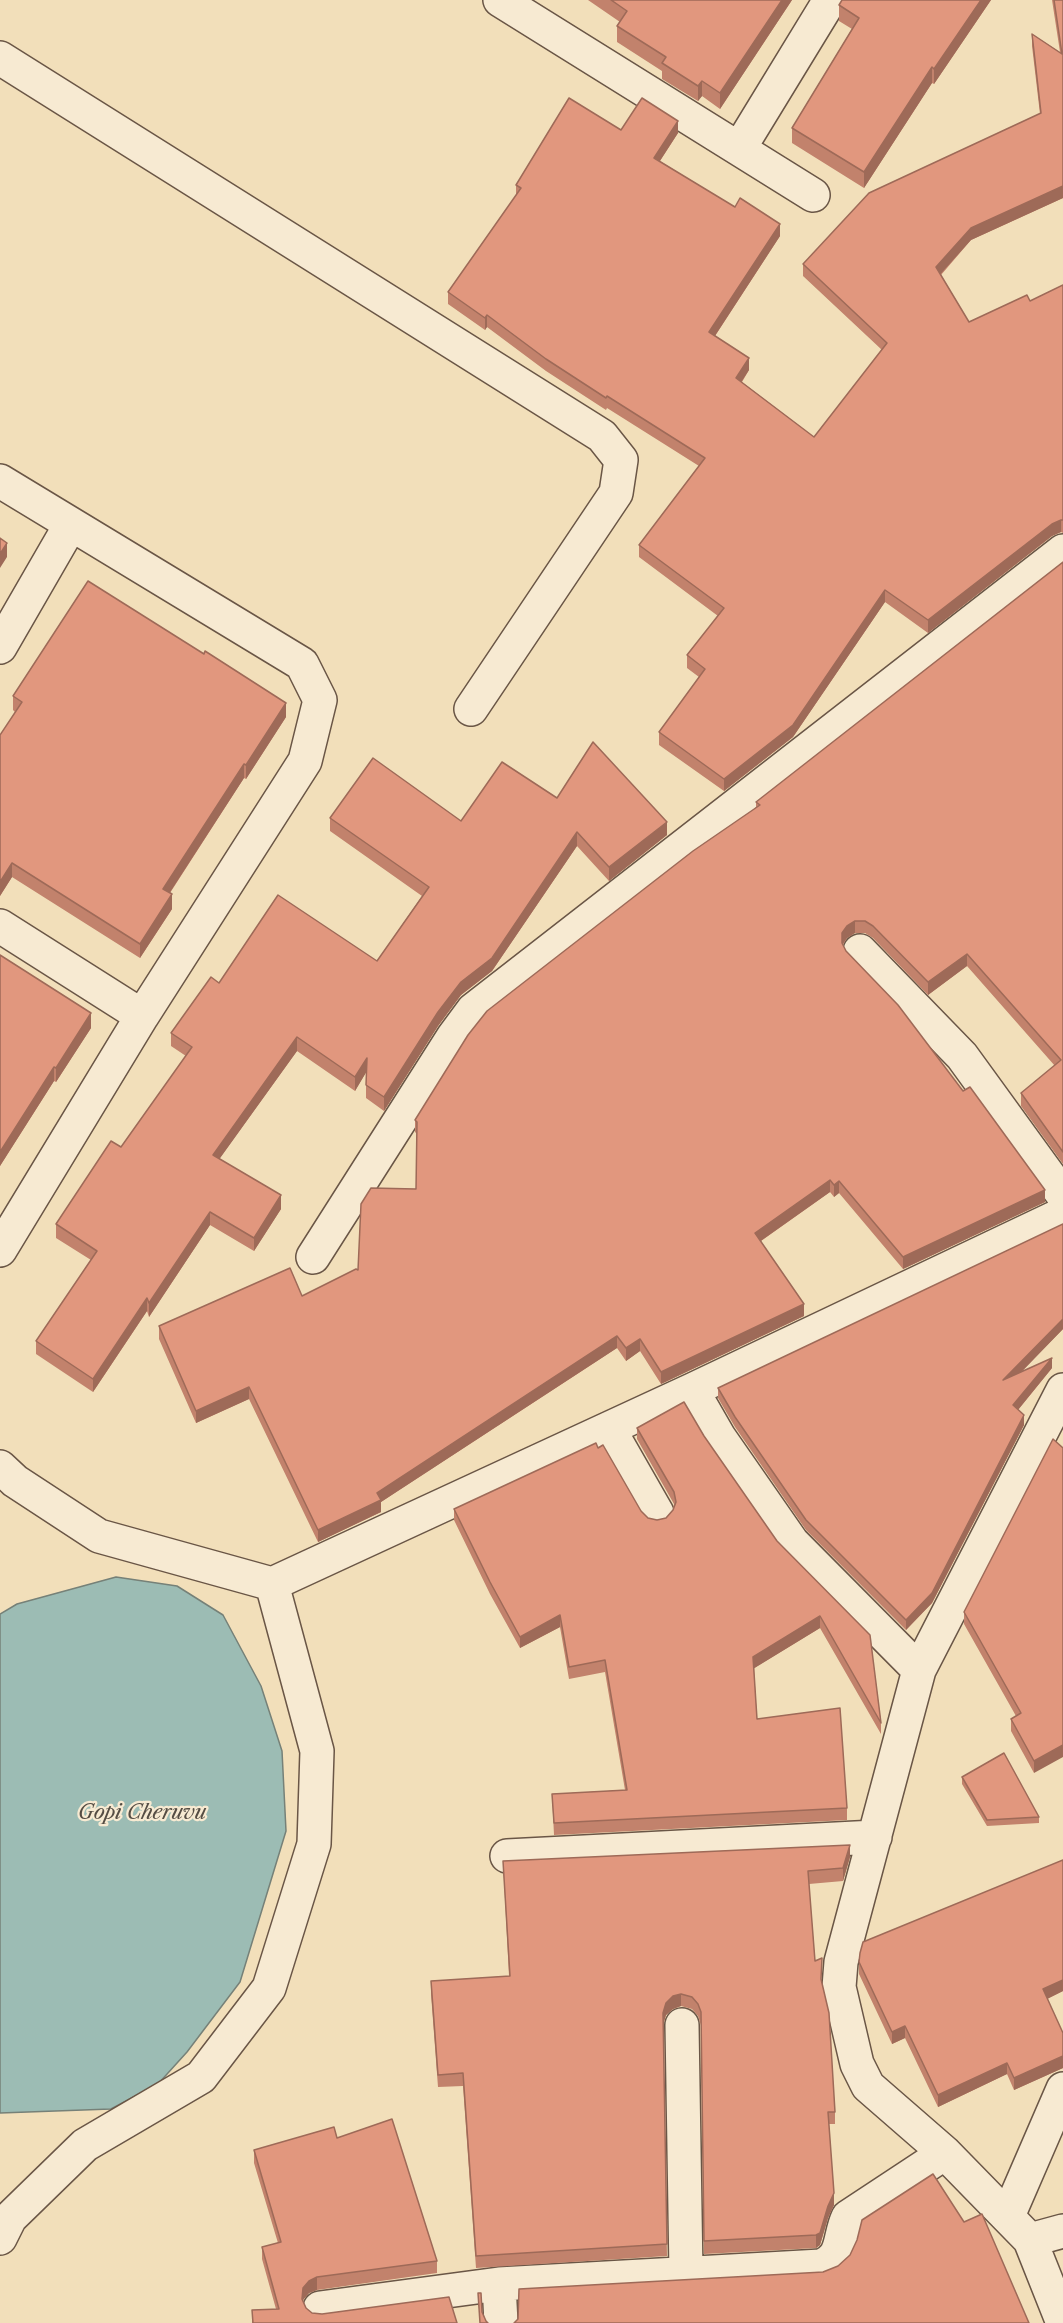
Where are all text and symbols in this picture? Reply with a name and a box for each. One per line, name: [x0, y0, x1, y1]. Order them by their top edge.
water label: Gopi Cheruvu: [78, 1801, 206, 1825]

